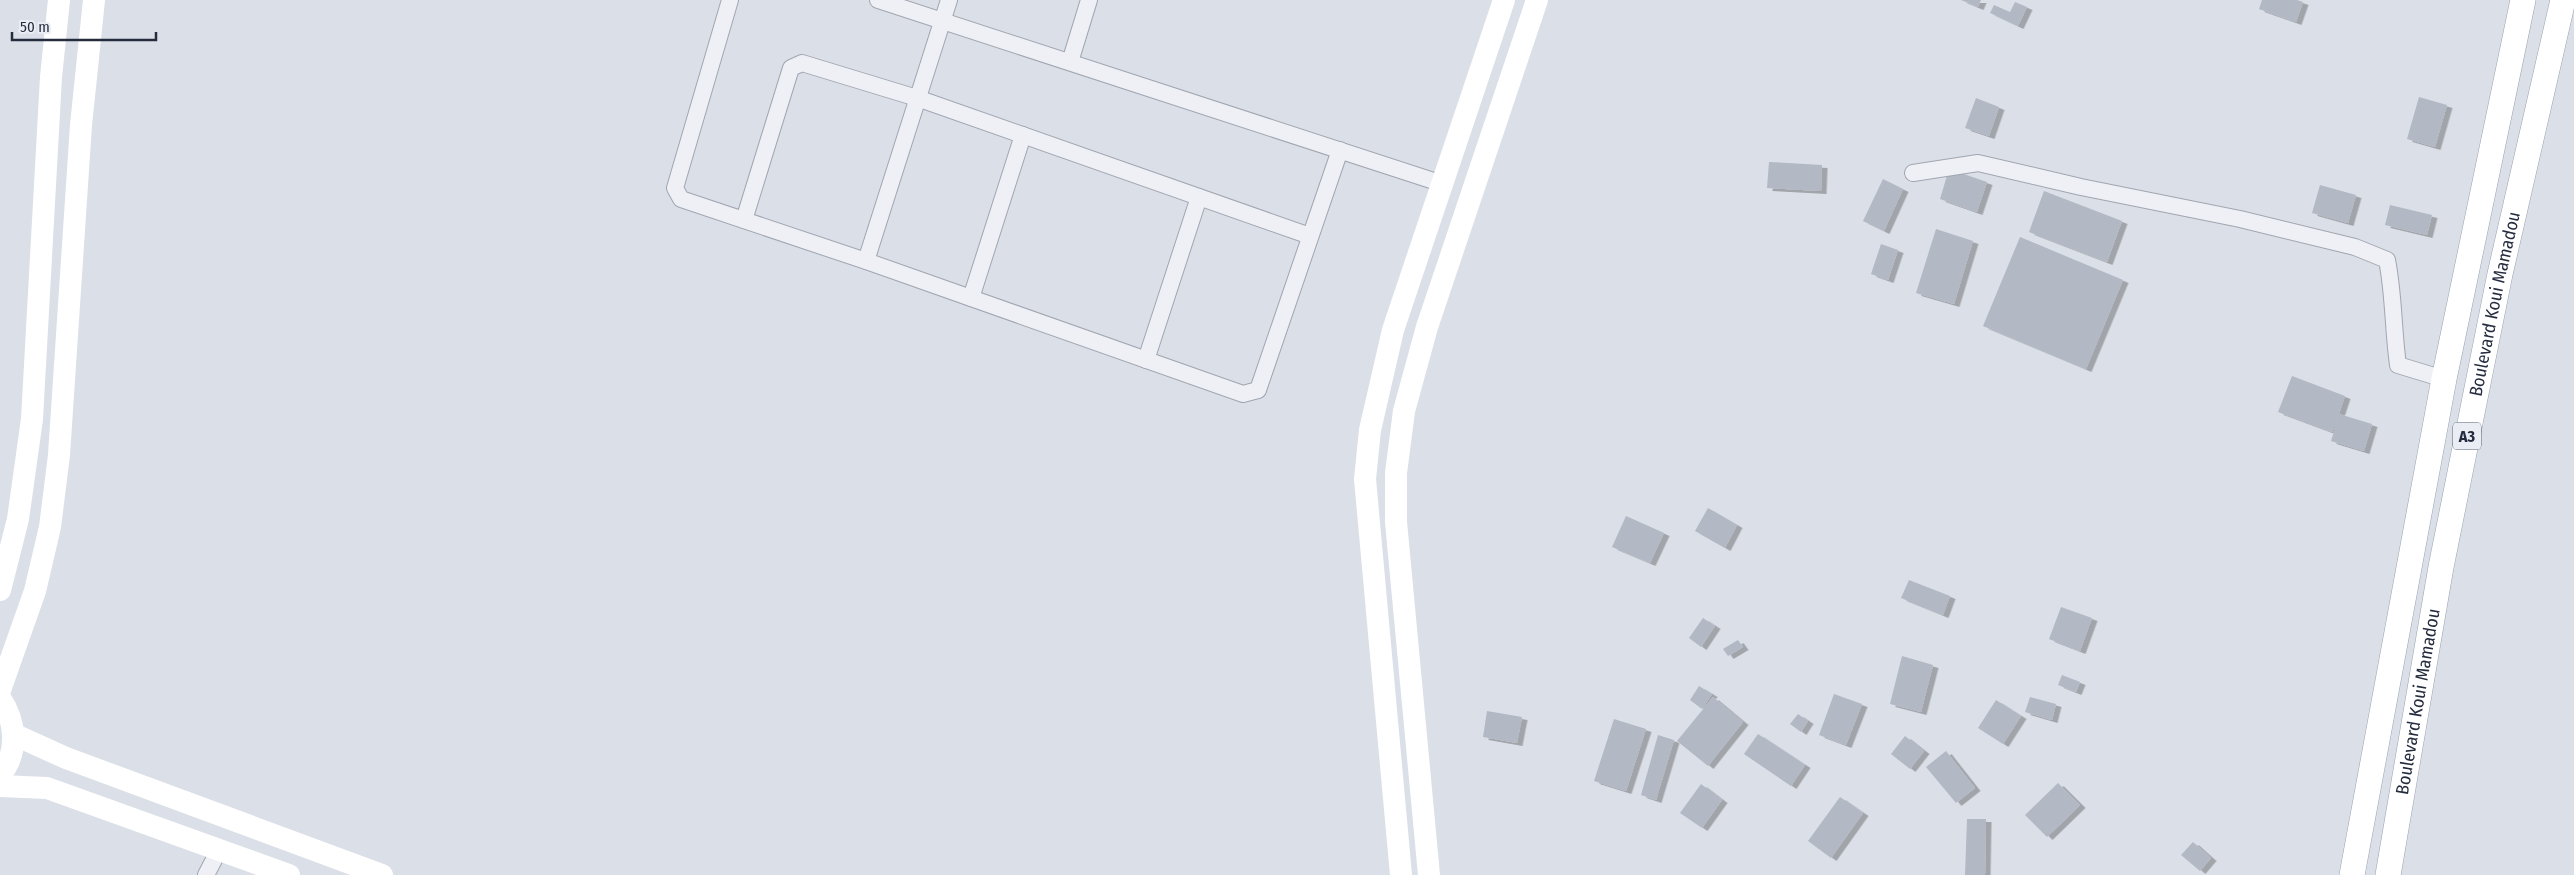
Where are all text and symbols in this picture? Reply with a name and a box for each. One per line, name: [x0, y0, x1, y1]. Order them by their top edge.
scale bar: [12, 10, 156, 42]
text: 50 m: [20, 18, 50, 36]
street label: Boulevard Koui Mamadou: [2465, 209, 2525, 398]
road number: A3: [2453, 422, 2481, 450]
street label: Boulevard Koui Mamadou: [2391, 607, 2445, 796]

